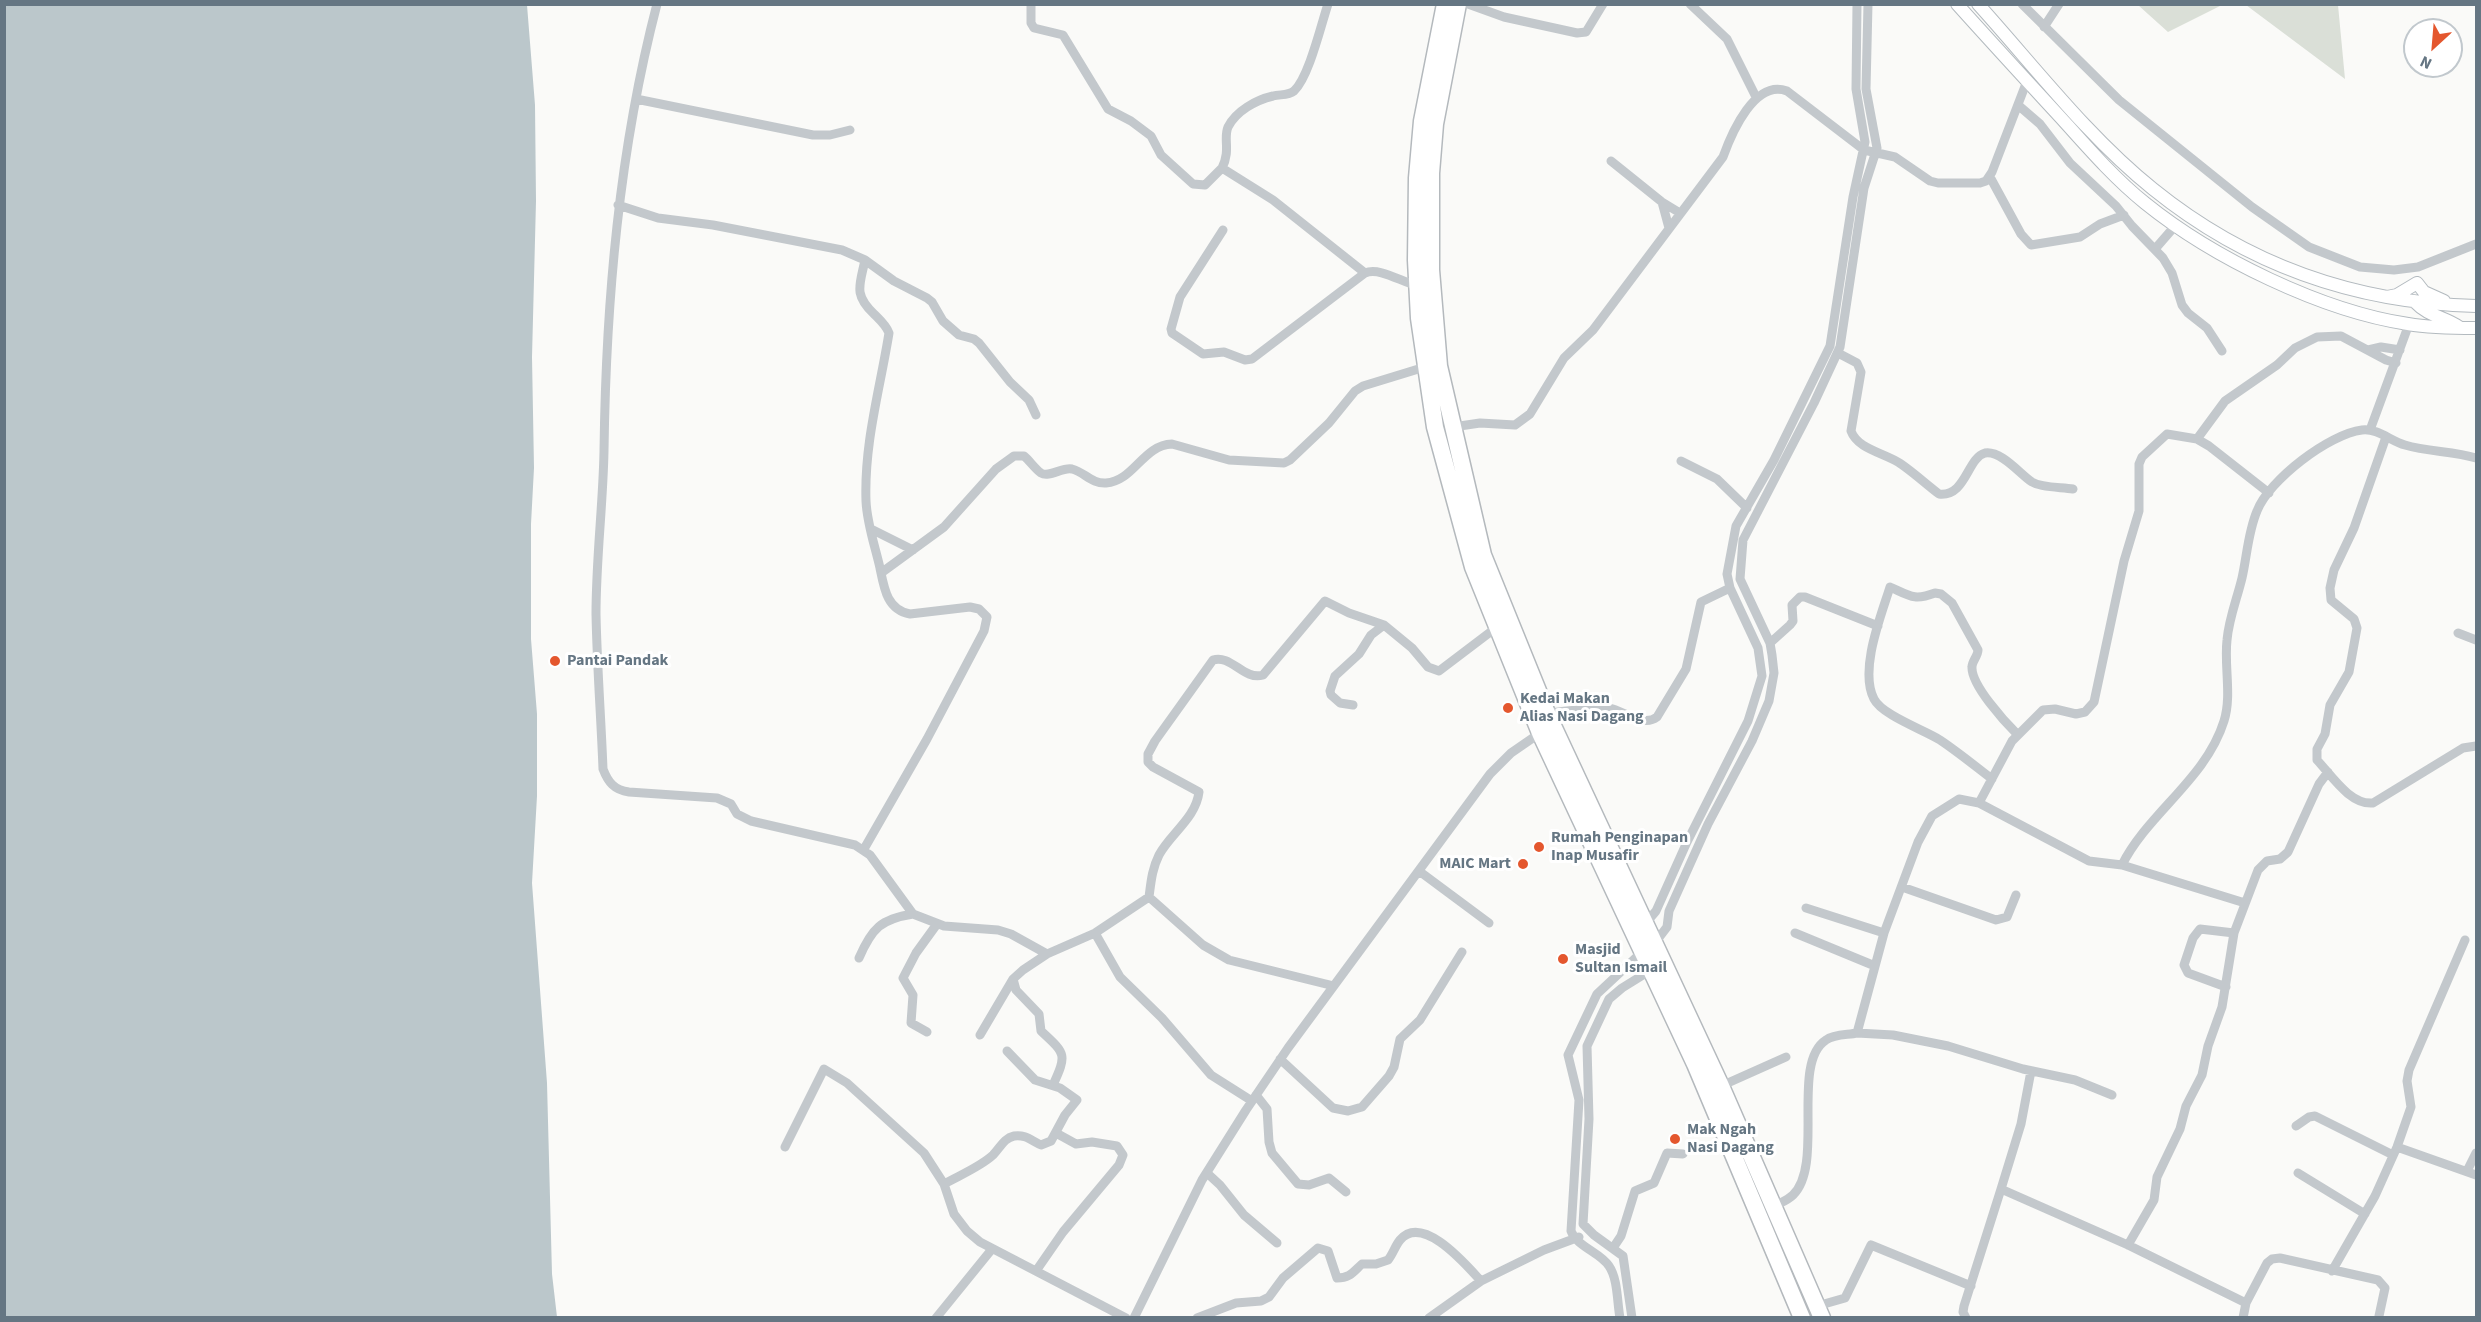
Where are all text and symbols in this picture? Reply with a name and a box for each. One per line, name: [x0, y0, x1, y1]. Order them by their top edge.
north arrow: [2403, 18, 2463, 78]
text: N: [2416, 50, 2436, 75]
place label: Pantai Pandak: [567, 651, 668, 671]
marker: Pantai Pandak: [548, 654, 562, 668]
place label: Kedai Makan Alias Nasi Dagang: [1520, 689, 1644, 727]
marker: Kedai Makan Alias Nasi Dagang: [1501, 701, 1515, 715]
place label: Rumah Penginapan Inap Musafir: [1551, 828, 1688, 866]
marker: Rumah Penginapan Inap Musafir: [1532, 840, 1546, 854]
place label: MAIC Mart: [1439, 854, 1511, 874]
marker: MAIC Mart: [1516, 857, 1530, 871]
place label: Masjid Sultan Ismail: [1575, 940, 1667, 978]
marker: Masjid Sultan Ismail: [1556, 952, 1570, 966]
place label: Mak Ngah Nasi Dagang: [1687, 1120, 1774, 1158]
marker: Mak Ngah Nasi Dagang: [1668, 1132, 1682, 1146]

